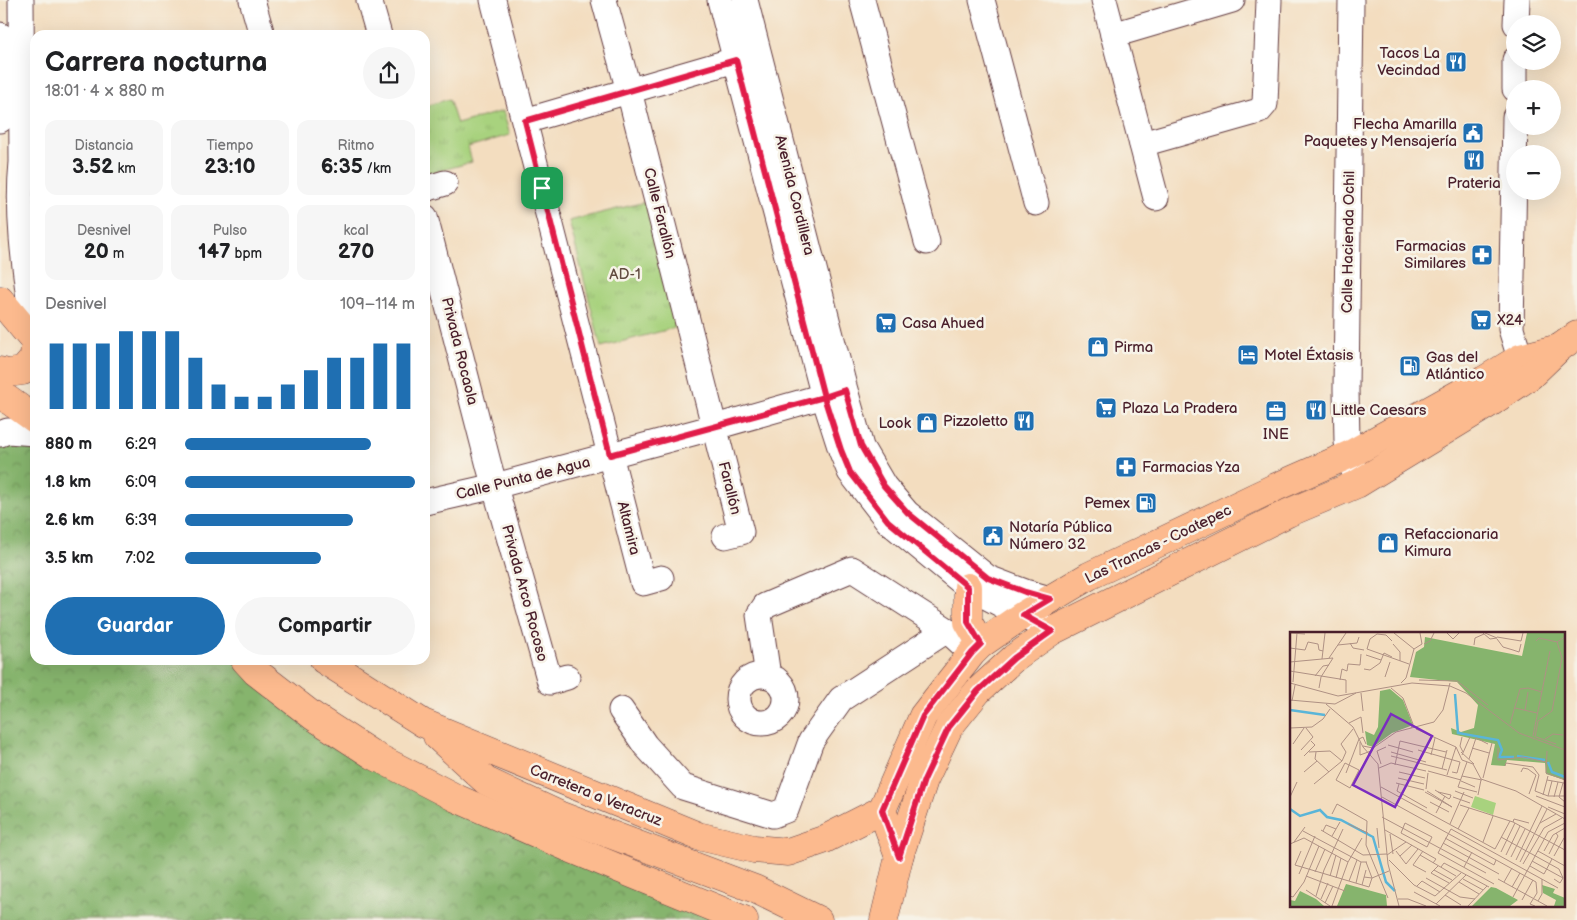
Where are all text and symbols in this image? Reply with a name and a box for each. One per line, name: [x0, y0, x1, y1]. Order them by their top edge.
map controls: [1506, 15, 1561, 200]
button: layers: [1506, 15, 1561, 70]
place label: Tacos La Vecindad: [1377, 44, 1440, 80]
text: Carrera nocturna: [45, 46, 268, 79]
button: share: [363, 47, 415, 99]
restaurant icon: Tacos La Vecindad: [1444, 50, 1468, 74]
button: +: [1506, 80, 1561, 135]
text: 18:01 · 4 × 880 m: [45, 82, 164, 101]
place label: Flecha Amarilla Paquetes y Mensajería: [1304, 115, 1457, 151]
public building icon: Flecha Amarilla Paquetes y Mensajería: [1461, 121, 1485, 145]
street label: Avenida Cordillera: [770, 133, 819, 257]
text: Distancia: [75, 137, 133, 154]
text: Tiempo: [206, 137, 254, 154]
text: Ritmo: [337, 137, 375, 154]
button: −: [1506, 145, 1561, 200]
restaurant icon: Prateria: [1462, 148, 1486, 172]
text: 3.52: [72, 154, 114, 179]
text: 23:10: [204, 154, 256, 179]
text: 6:35: [321, 154, 363, 179]
text: km: [114, 160, 136, 177]
text: /km: [363, 160, 391, 177]
street label: Calle Farallón: [639, 166, 680, 260]
pin: [521, 167, 563, 209]
street label: Calle Hacienda Ochil: [1338, 171, 1359, 313]
icon: arrive: [528, 174, 556, 202]
place label: Prateria: [1447, 174, 1501, 193]
text: Desnivel: [77, 222, 131, 239]
text: Pulso: [213, 222, 247, 239]
text: kcal: [343, 222, 369, 239]
place label: Farmacias Similares: [1395, 237, 1467, 273]
text: 20: [84, 239, 109, 264]
text: 147: [198, 239, 231, 264]
text: 270: [338, 239, 374, 264]
pharmacy icon: Farmacias Similares: [1470, 243, 1494, 267]
text: m: [109, 245, 124, 262]
text: bpm: [231, 245, 262, 262]
park label: AD-1: [609, 265, 641, 284]
text: Desnivel: [45, 295, 107, 314]
text: 109–114 m: [340, 295, 415, 314]
street label: Privada Rocaola: [437, 295, 482, 407]
supermarket icon: X24: [1469, 308, 1493, 332]
supermarket icon: Casa Ahued: [874, 311, 898, 335]
place label: X24: [1496, 311, 1523, 330]
place label: Casa Ahued: [902, 314, 984, 333]
shop icon: Pirma: [1086, 335, 1110, 359]
place label: Pirma: [1114, 338, 1153, 357]
hotel icon: Motel Éxtasis: [1236, 343, 1260, 367]
place label: Motel Éxtasis: [1264, 346, 1354, 365]
place label: Gas del Atlántico: [1426, 348, 1485, 384]
fuel station icon: Gas del Atlántico: [1398, 354, 1422, 378]
supermarket icon: Plaza La Pradera: [1094, 396, 1118, 420]
restaurant icon: Little Caesars: [1304, 398, 1328, 422]
place label: Plaza La Pradera: [1122, 399, 1238, 418]
office icon: INE: [1264, 399, 1288, 423]
place label: Little Caesars: [1332, 401, 1427, 420]
restaurant icon: Pizzoletto: [1012, 409, 1036, 433]
shop icon: Look: [915, 411, 939, 435]
place label: Pizzoletto: [943, 412, 1008, 431]
place label: Look: [878, 414, 912, 433]
place label: INE: [1263, 425, 1289, 444]
text: 880 m: [45, 435, 92, 454]
text: 6:29: [125, 435, 157, 454]
street label: Calle Punta de Agua: [454, 453, 592, 504]
pharmacy icon: Farmacias Yza: [1114, 455, 1138, 479]
place label: Farmacias Yza: [1142, 458, 1240, 477]
street label: Farallón: [714, 460, 745, 517]
text: 1.8 km: [45, 473, 91, 492]
text: 6:09: [125, 473, 157, 492]
fuel station icon: Pemex: [1134, 491, 1158, 515]
place label: Pemex: [1084, 494, 1130, 513]
street label: Altamira: [613, 499, 644, 557]
street label: Las Trancas - Coatepec: [1082, 501, 1235, 588]
text: 2.6 km: [45, 511, 94, 530]
text: 6:39: [125, 511, 157, 530]
place label: Notaría Pública Número 32: [1009, 518, 1112, 554]
street label: Privada Arco Rocoso: [497, 523, 552, 664]
public building icon: Notaría Pública Número 32: [981, 524, 1005, 548]
place label: Refaccionaria Kimura: [1404, 525, 1498, 561]
shop icon: Refaccionaria Kimura: [1376, 531, 1400, 555]
text: 3.5 km: [45, 549, 93, 568]
text: 7:02: [125, 549, 155, 568]
button: Guardar: [45, 597, 225, 655]
button: Compartir: [235, 597, 415, 655]
inset map: [1290, 632, 1564, 908]
street label: Carretera a Veracruz: [527, 760, 665, 831]

